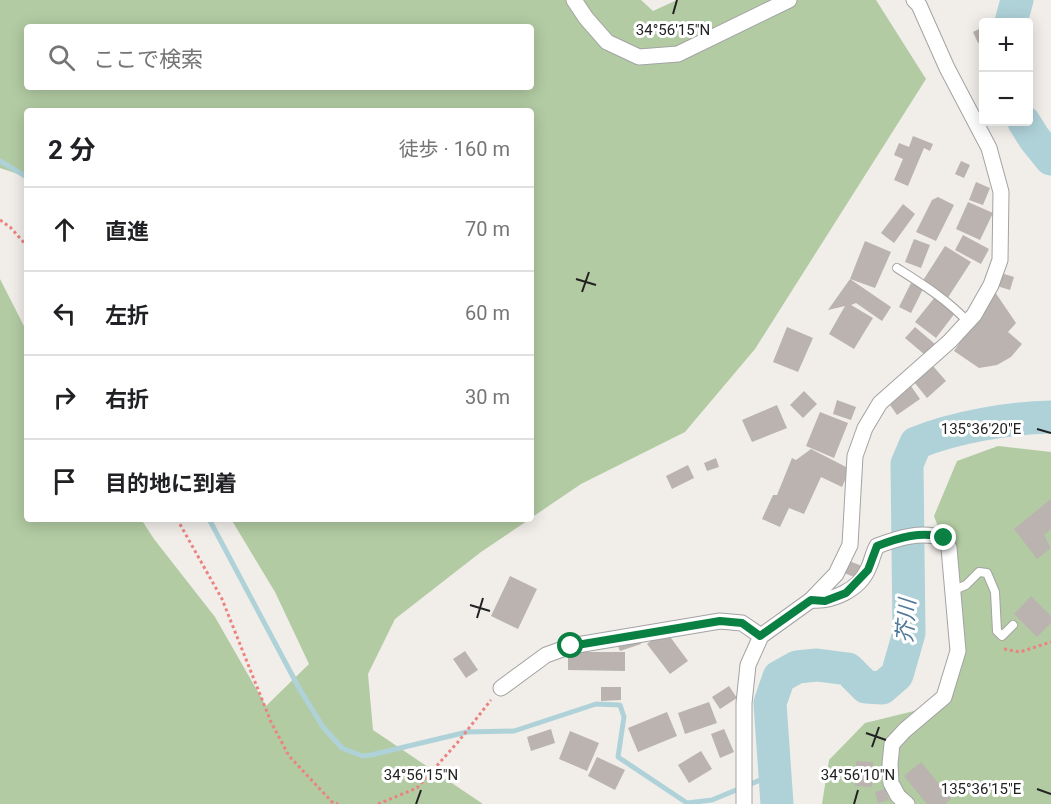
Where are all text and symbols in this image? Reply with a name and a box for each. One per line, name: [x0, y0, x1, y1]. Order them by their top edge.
map controls: [979, 18, 1033, 126]
button: +: [979, 18, 1033, 72]
text: 34°56'15"N: [636, 21, 710, 39]
search box: [24, 24, 534, 90]
icon: search: [45, 41, 78, 74]
text: ここで検索: [93, 47, 203, 72]
button: −: [979, 72, 1033, 126]
text: 2 分: [48, 135, 95, 165]
text: 徒歩 · 160 m: [399, 137, 510, 161]
icon: ahead: [48, 213, 81, 246]
text: 70 m: [465, 217, 510, 241]
text: 直進: [105, 219, 149, 244]
icon: left: [48, 297, 81, 330]
text: 60 m: [465, 301, 510, 325]
text: 左折: [105, 303, 149, 328]
icon: right: [48, 381, 81, 414]
text: 30 m: [465, 385, 510, 409]
text: 右折: [105, 387, 149, 412]
text: 135°36'20"E: [941, 420, 1022, 438]
icon: arrive: [48, 465, 81, 498]
text: 目的地に到着: [105, 471, 237, 496]
route end: [930, 524, 956, 550]
water label: 芥川: [892, 596, 920, 644]
route start: [557, 632, 583, 658]
text: 34°56'15"N: [384, 766, 458, 784]
text: 34°56'10"N: [821, 766, 895, 784]
text: 135°36'15"E: [941, 780, 1022, 798]

